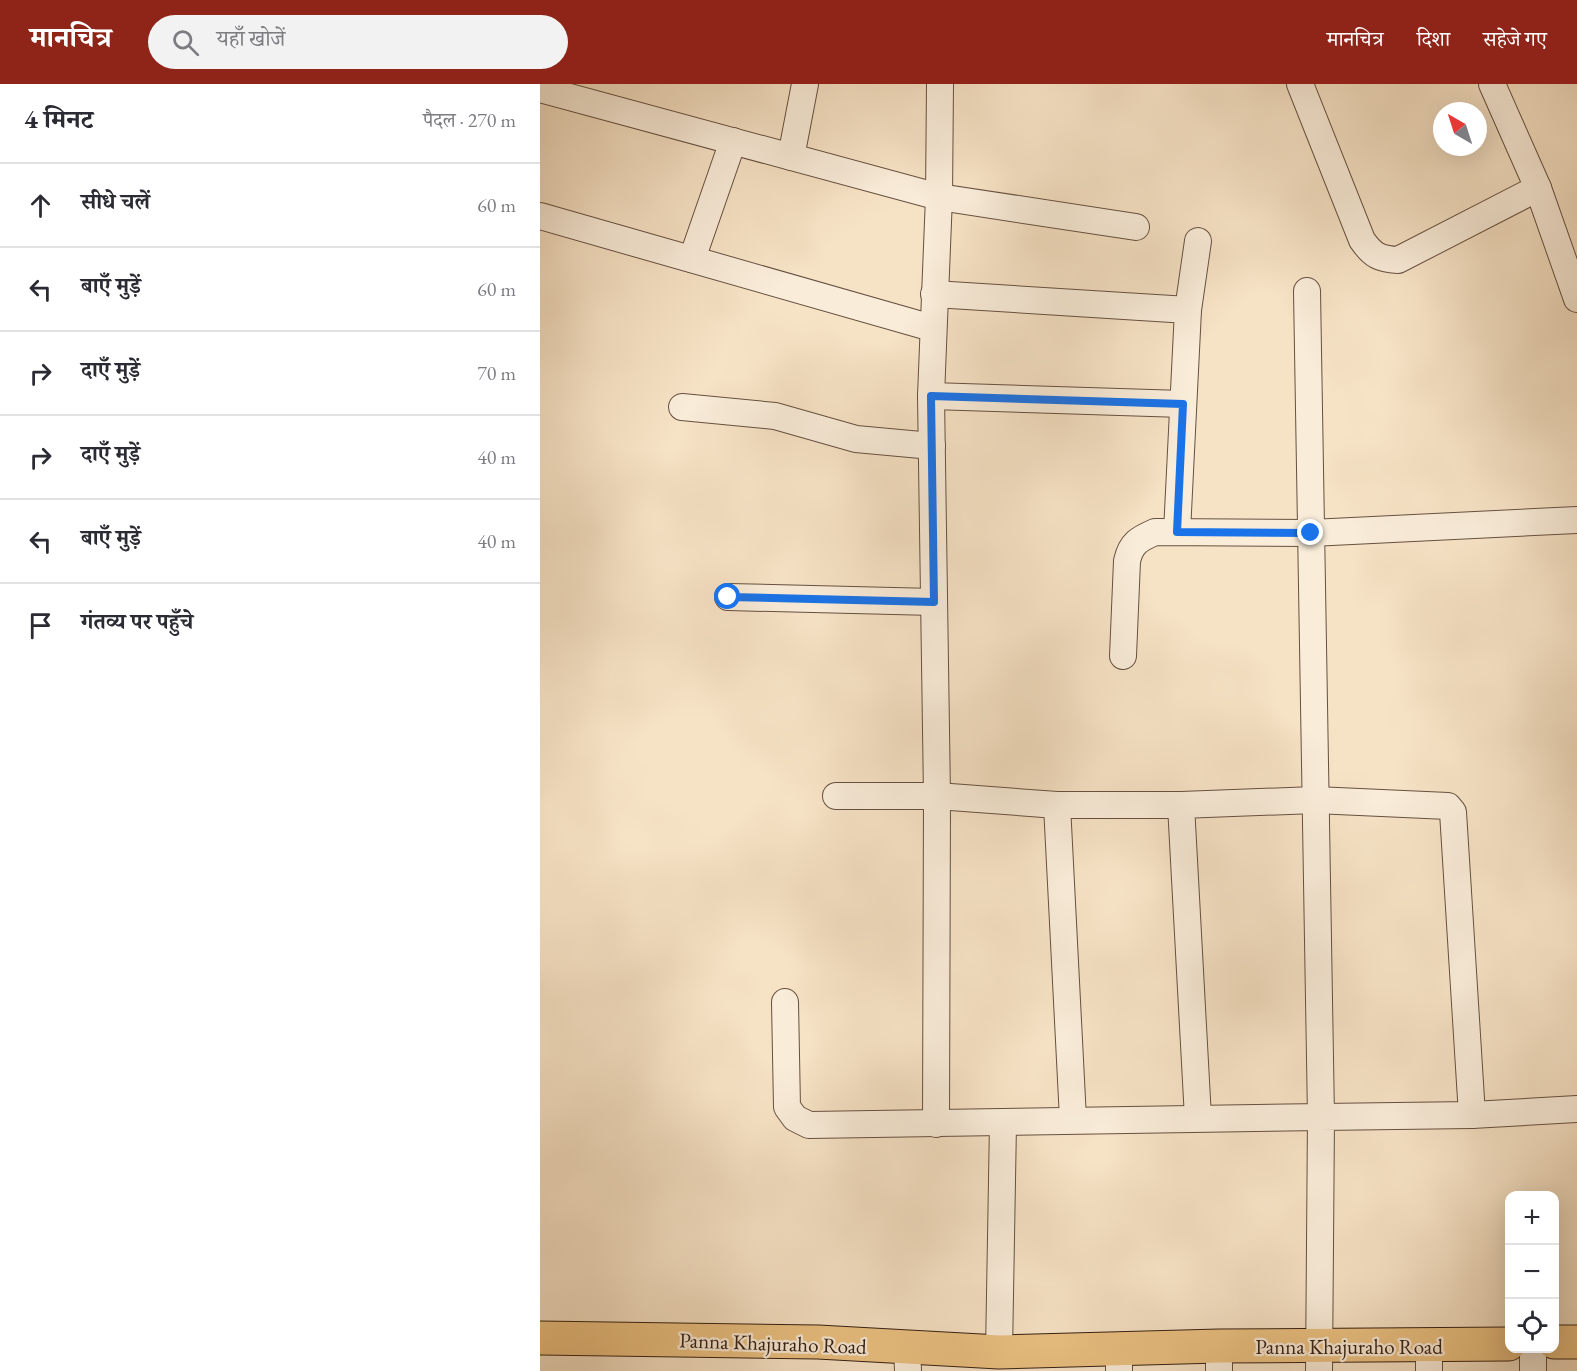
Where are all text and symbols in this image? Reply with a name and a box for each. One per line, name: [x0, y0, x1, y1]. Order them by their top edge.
search box: [148, 15, 568, 69]
text: मानचित्र: [30, 19, 112, 55]
text: यहाँ खोजें: [217, 24, 285, 53]
text: मानचित्र: [1327, 25, 1384, 52]
text: दिशा: [1417, 25, 1450, 52]
text: सहेजे गए: [1483, 25, 1547, 52]
icon: search: [169, 26, 202, 59]
text: 4 मिनट: [24, 102, 93, 136]
north arrow: [1433, 102, 1487, 156]
text: पैदल · 270 m: [423, 107, 516, 133]
text: सीधे चलें: [81, 187, 150, 216]
icon: ahead: [24, 189, 57, 222]
text: 60 m: [477, 192, 516, 218]
text: बाएँ मुड़ें: [81, 271, 141, 300]
icon: left: [24, 273, 57, 306]
text: 60 m: [477, 276, 516, 302]
text: दाएँ मुड़ें: [81, 355, 140, 384]
icon: right: [24, 357, 57, 390]
text: 70 m: [477, 360, 516, 386]
text: दाएँ मुड़ें: [81, 439, 140, 468]
icon: right: [24, 441, 57, 474]
text: 40 m: [477, 444, 516, 470]
route end: [1297, 519, 1323, 545]
text: बाएँ मुड़ें: [81, 523, 141, 552]
icon: left: [24, 525, 57, 558]
text: 40 m: [477, 528, 516, 554]
route start: [714, 583, 740, 609]
text: गंतव्य पर पहुँचे: [81, 607, 193, 636]
icon: arrive: [24, 609, 57, 642]
map controls: [1505, 1191, 1559, 1353]
button: +: [1505, 1191, 1559, 1245]
button: −: [1505, 1245, 1559, 1299]
button: locate: [1505, 1299, 1559, 1353]
street label: Panna Khajuraho Road: [679, 1326, 868, 1360]
street label: Panna Khajuraho Road: [1255, 1333, 1443, 1360]

